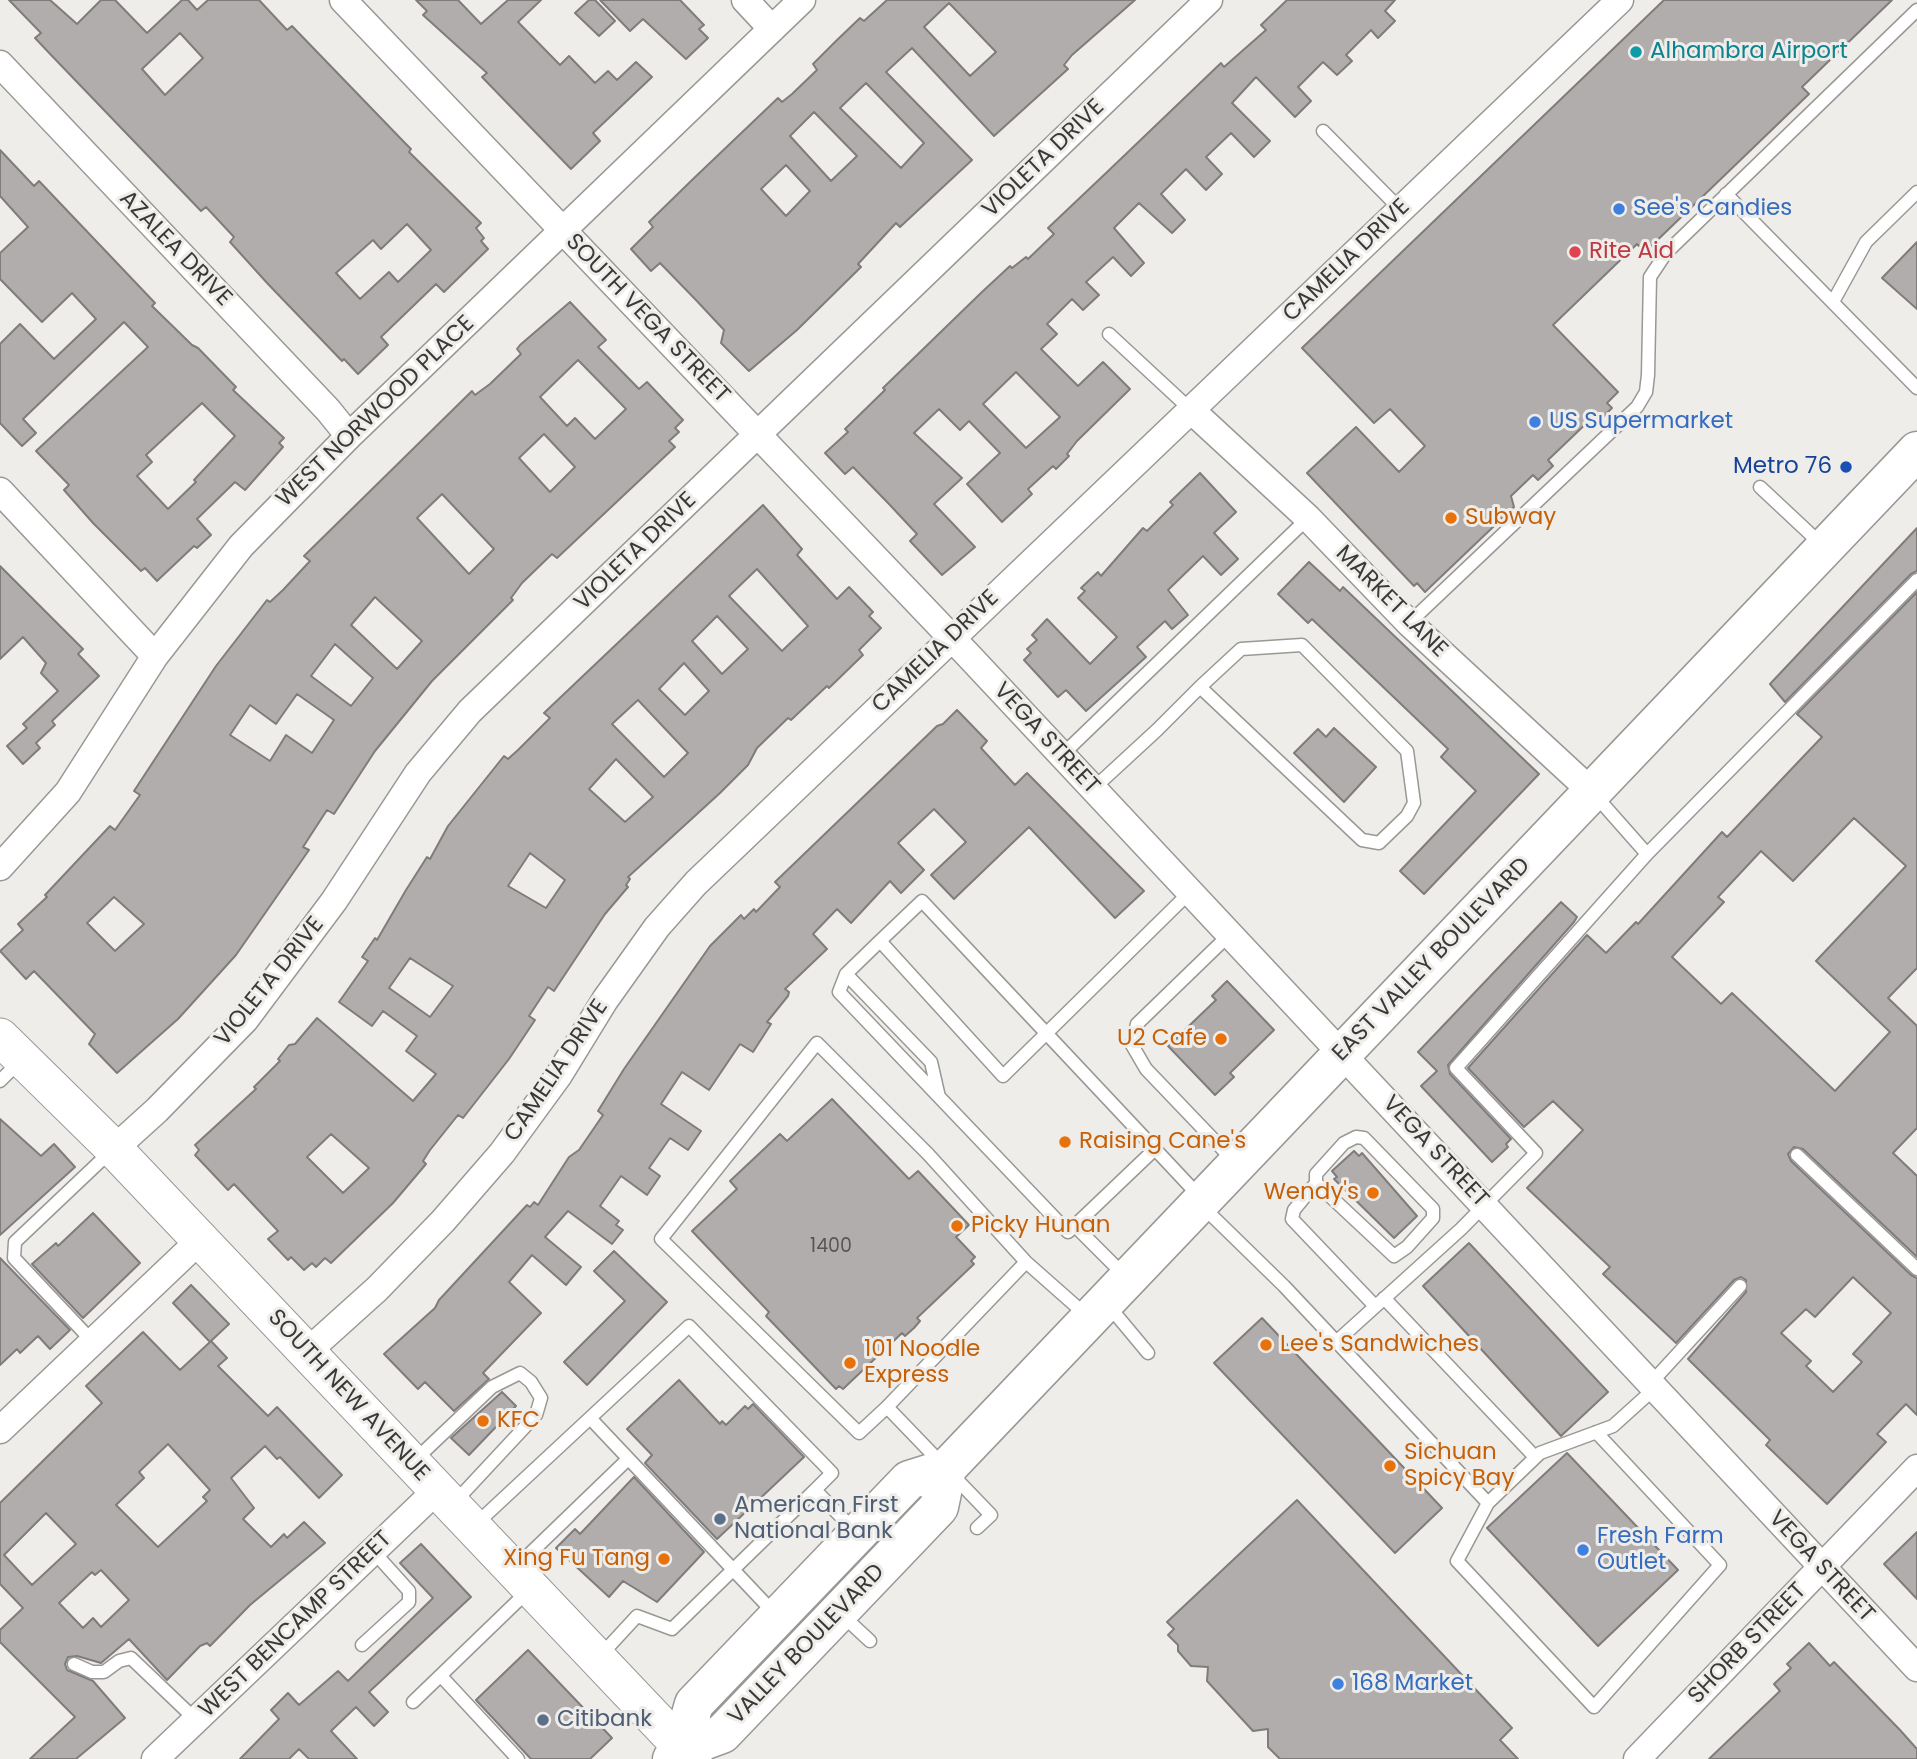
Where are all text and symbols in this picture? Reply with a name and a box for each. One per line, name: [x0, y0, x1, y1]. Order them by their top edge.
place label: Alhambra Airport: [1650, 38, 1848, 66]
marker: Alhambra Airport: [1628, 44, 1644, 60]
street label: VIOLETA DRIVE: [977, 94, 1111, 224]
street label: AZALEA DRIVE: [113, 185, 237, 313]
street label: CAMELIA DRIVE: [1278, 194, 1416, 328]
place label: See's Candies: [1633, 195, 1792, 223]
marker: See's Candies: [1611, 201, 1627, 217]
street label: SOUTH VEGA STREET: [559, 229, 735, 409]
place label: Rite Aid: [1589, 238, 1674, 266]
marker: Rite Aid: [1567, 244, 1583, 260]
street label: WEST NORWOOD PLACE: [272, 310, 480, 514]
place label: US Supermarket: [1549, 408, 1733, 436]
marker: US Supermarket: [1527, 414, 1543, 430]
place label: Metro 76: [1733, 453, 1832, 481]
marker: Metro 76: [1838, 459, 1854, 475]
street label: VIOLETA DRIVE: [569, 487, 703, 617]
place label: Subway: [1465, 504, 1556, 532]
marker: Subway: [1443, 510, 1459, 526]
street label: MARKET LANE: [1329, 540, 1453, 664]
street label: CAMELIA DRIVE: [867, 585, 1005, 719]
street label: VEGA STREET: [987, 677, 1105, 801]
street label: EAST VALLEY BOULEVARD: [1327, 852, 1537, 1068]
street label: VIOLETA DRIVE: [209, 912, 331, 1052]
street label: CAMELIA DRIVE: [499, 995, 615, 1147]
place label: U2 Cafe: [1117, 1025, 1207, 1053]
marker: U2 Cafe: [1213, 1031, 1229, 1047]
street label: VEGA STREET: [1376, 1090, 1494, 1214]
place label: Raising Cane's: [1079, 1128, 1246, 1156]
marker: Raising Cane's: [1057, 1134, 1073, 1150]
place label: Wendy's: [1263, 1179, 1359, 1207]
marker: Wendy's: [1365, 1185, 1381, 1201]
place label: Picky Hunan: [971, 1212, 1110, 1240]
marker: Picky Hunan: [949, 1218, 965, 1234]
house number: 1400: [810, 1236, 852, 1258]
street label: SOUTH NEW AVENUE: [261, 1304, 435, 1488]
place label: Lee's Sandwiches: [1280, 1331, 1479, 1359]
place label: 101 Noodle Express: [864, 1336, 980, 1390]
marker: Lee's Sandwiches: [1258, 1337, 1274, 1353]
marker: 101 Noodle Express: [842, 1355, 858, 1371]
place label: KFC: [497, 1407, 540, 1435]
marker: KFC: [475, 1413, 491, 1429]
place label: Sichuan Spicy Bay: [1404, 1439, 1514, 1493]
marker: Sichuan Spicy Bay: [1382, 1458, 1398, 1474]
place label: American First National Bank: [734, 1492, 898, 1546]
street label: VEGA STREET: [1762, 1505, 1880, 1629]
marker: American First National Bank: [712, 1511, 728, 1527]
place label: Fresh Farm Outlet: [1597, 1523, 1724, 1577]
street label: WEST BENCAMP STREET: [194, 1526, 398, 1724]
marker: Fresh Farm Outlet: [1575, 1542, 1591, 1558]
place label: Xing Fu Tang: [503, 1545, 650, 1573]
marker: Xing Fu Tang: [656, 1551, 672, 1567]
street label: VALLEY BOULEVARD: [723, 1559, 891, 1731]
street label: SHORB STREET: [1683, 1578, 1813, 1710]
place label: 168 Market: [1352, 1670, 1473, 1698]
marker: 168 Market: [1330, 1676, 1346, 1692]
place label: Citibank: [557, 1706, 652, 1734]
marker: Citibank: [535, 1712, 551, 1728]

